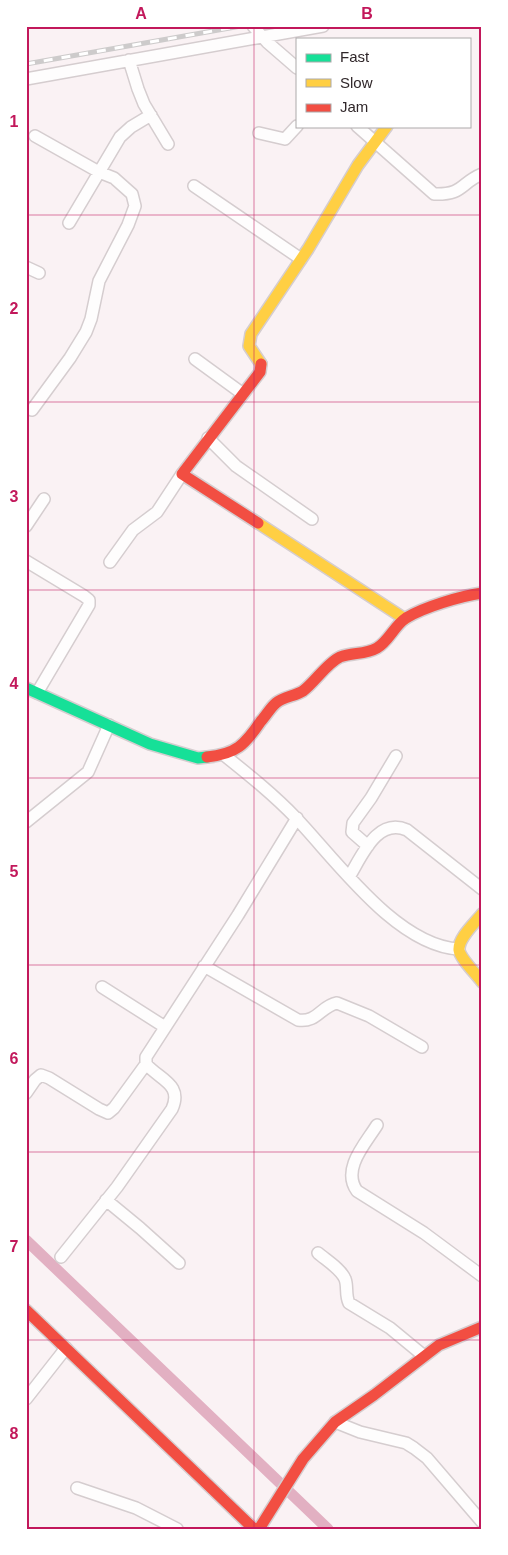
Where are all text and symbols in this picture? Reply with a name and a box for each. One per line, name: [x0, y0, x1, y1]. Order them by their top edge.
text: A: [135, 5, 147, 22]
text: B: [361, 5, 373, 22]
legend: [296, 38, 470, 128]
text: Fast: [340, 48, 370, 65]
text: Slow: [340, 74, 373, 91]
text: Jam: [340, 98, 368, 115]
text: 1: [10, 113, 19, 130]
text: 2: [10, 300, 19, 317]
text: 3: [10, 488, 19, 505]
text: 4: [10, 675, 19, 692]
text: 5: [10, 863, 19, 880]
text: 6: [10, 1050, 19, 1067]
text: 7: [10, 1238, 19, 1255]
text: 8: [10, 1425, 19, 1442]

